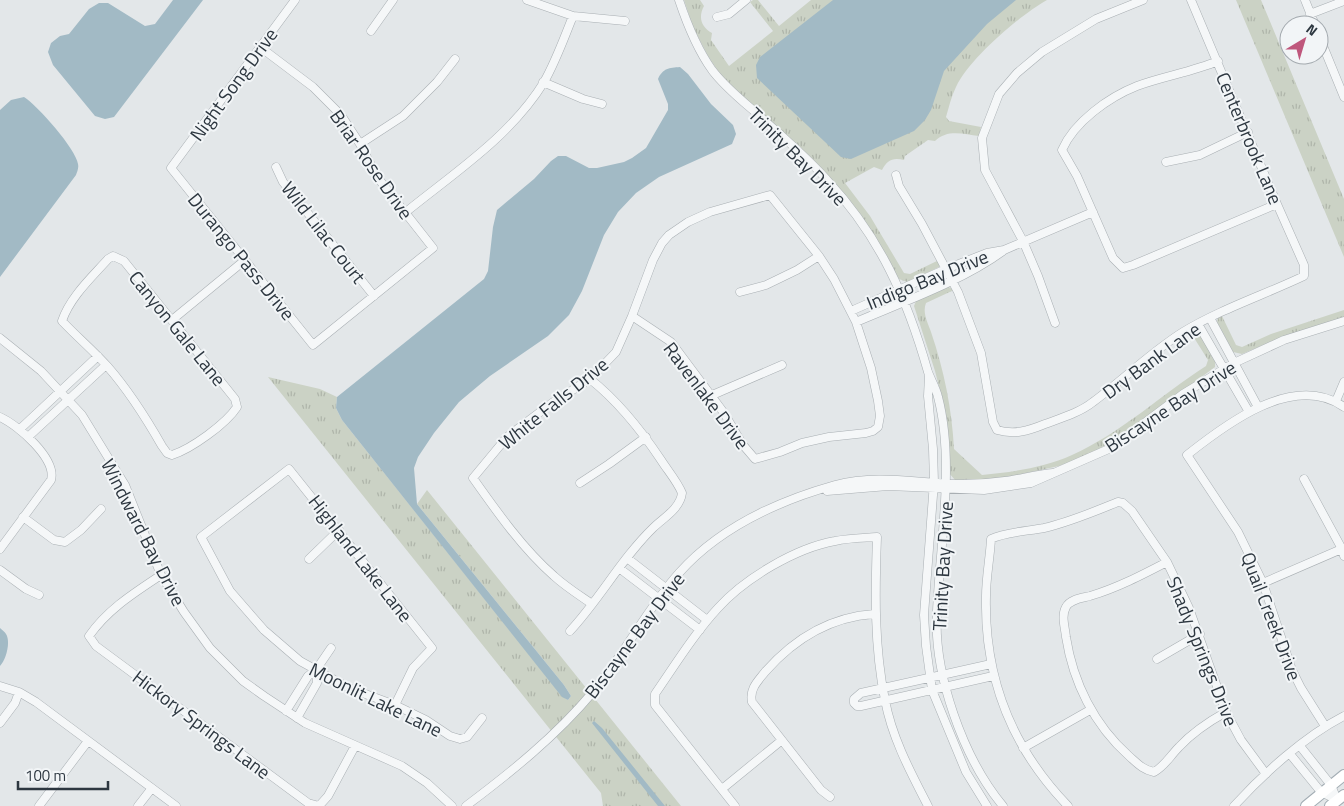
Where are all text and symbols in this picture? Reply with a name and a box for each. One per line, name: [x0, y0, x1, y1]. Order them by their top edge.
north arrow: [1279, 15, 1329, 65]
text: N: [1302, 18, 1323, 41]
street label: Night Song Drive: [182, 21, 284, 147]
street label: Centerbrook Lane: [1209, 67, 1291, 209]
street label: Trinity Bay Drive: [742, 100, 854, 212]
street label: Briar Rose Drive: [323, 103, 421, 225]
street label: Wild Lilac Court: [275, 175, 373, 290]
street label: Durango Pass Drive: [181, 186, 303, 326]
street label: Indigo Bay Drive: [862, 241, 992, 317]
street label: Canyon Gale Lane: [122, 264, 234, 392]
street label: Dry Bank Lane: [1096, 314, 1206, 406]
street label: Ravenlake Drive: [657, 335, 757, 455]
street label: White Falls Drive: [492, 350, 614, 456]
street label: Biscayne Bay Drive: [1099, 353, 1241, 459]
street label: Windward Bay Drive: [94, 453, 194, 611]
street label: Highland Lake Lane: [302, 488, 420, 628]
street label: Trinity Bay Drive: [924, 501, 960, 631]
street label: Quail Creek Drive: [1234, 548, 1310, 684]
street label: Biscayne Bay Drive: [577, 566, 691, 704]
street label: Shady Springs Drive: [1160, 572, 1246, 730]
street label: Moonlit Lake Lane: [304, 654, 448, 744]
street label: Hickory Springs Lane: [127, 662, 277, 786]
scale bar: [18, 758, 108, 790]
text: 100 m: [25, 764, 66, 787]

